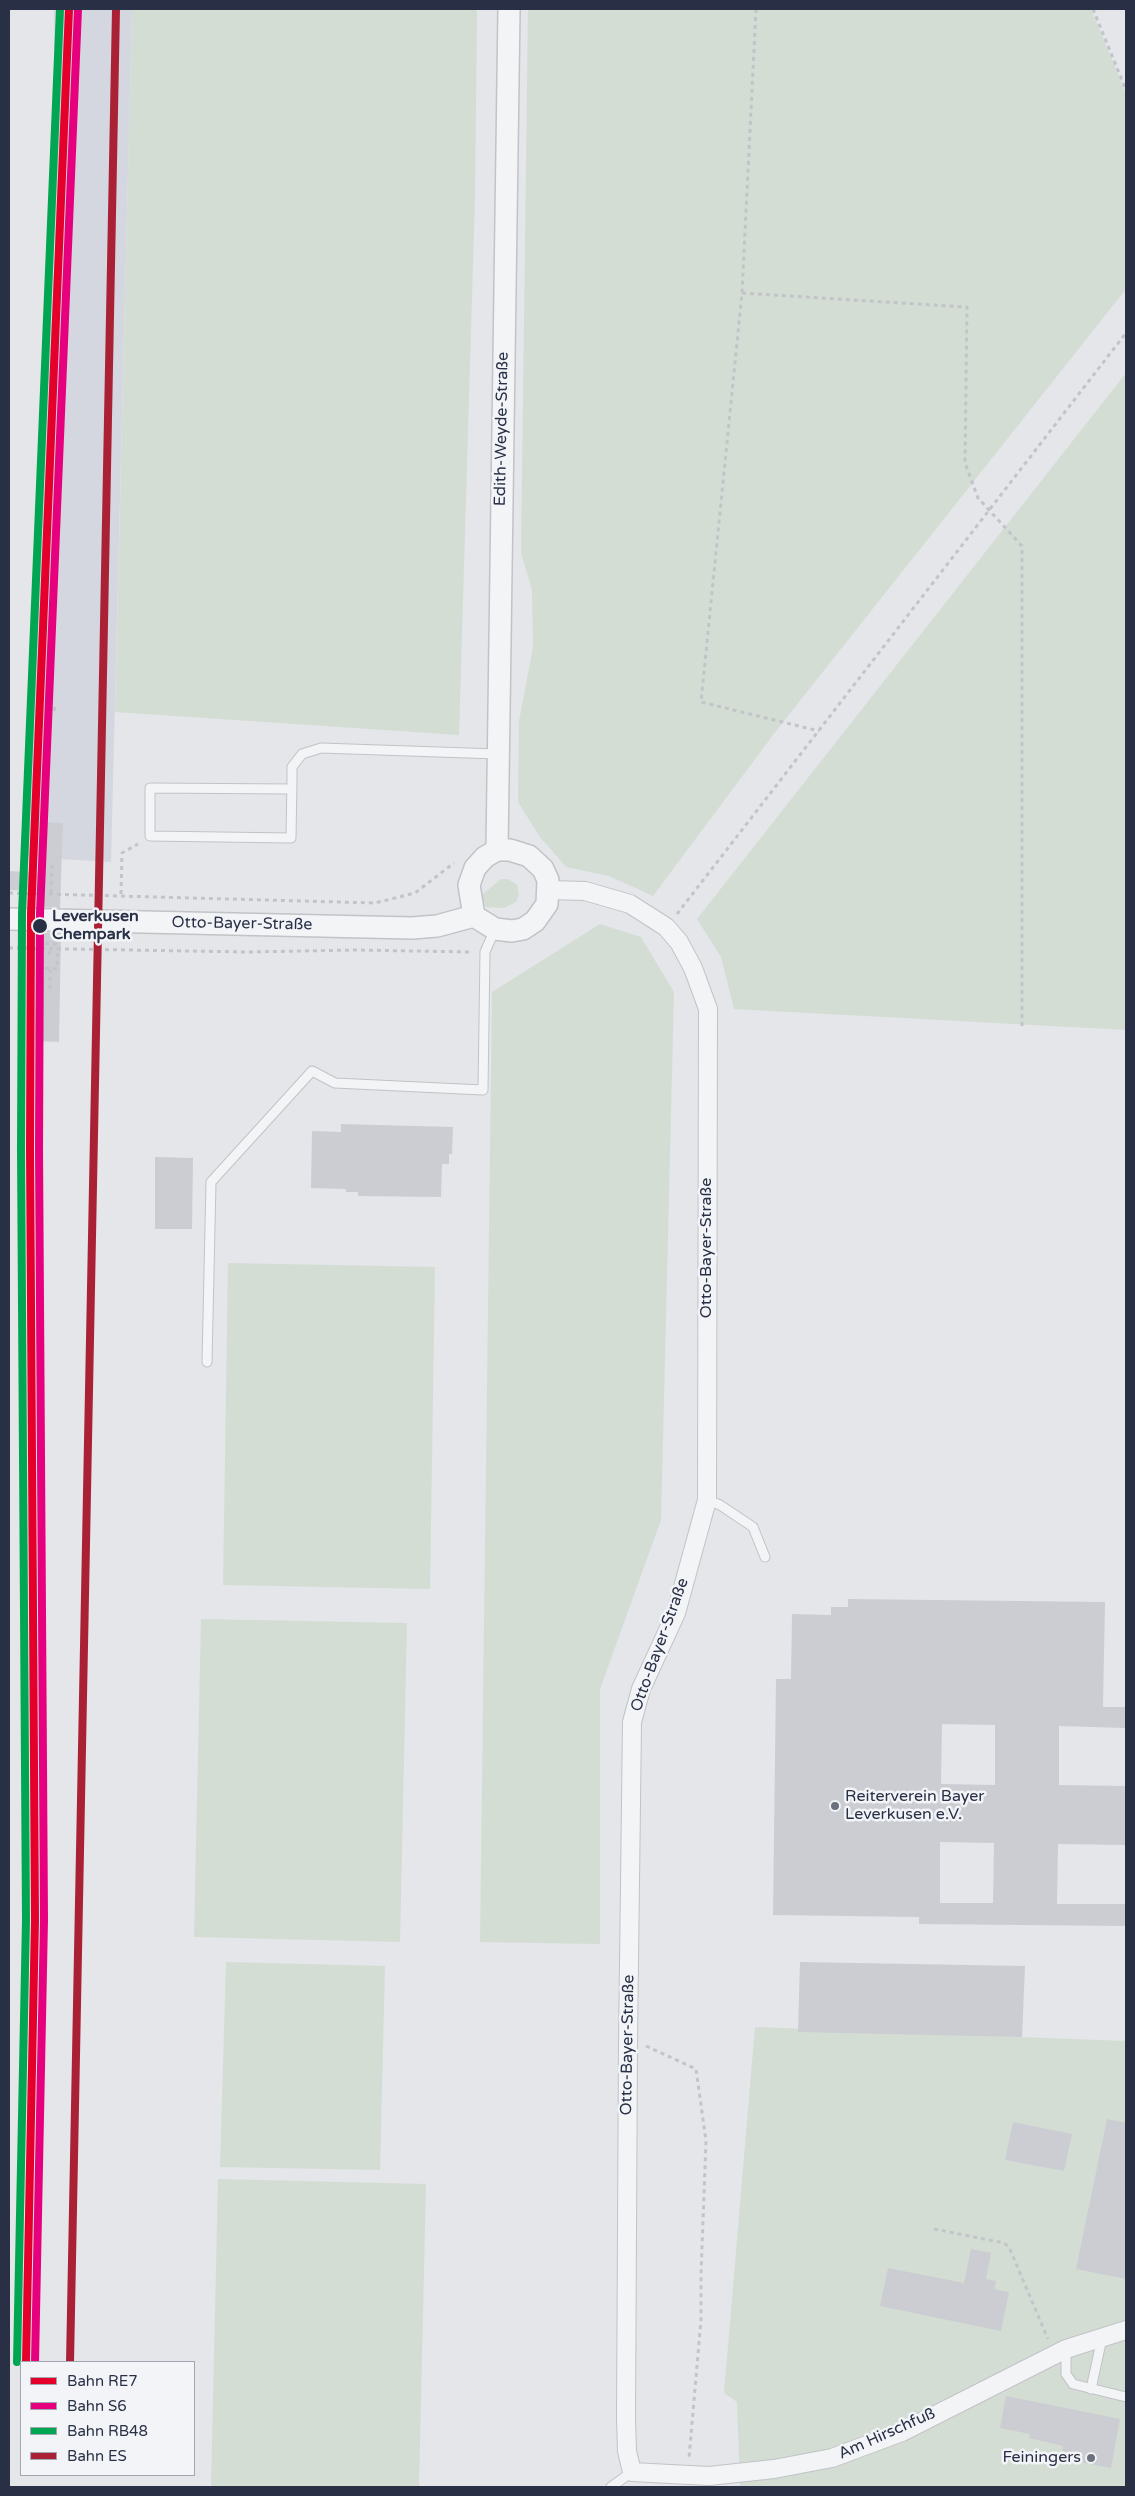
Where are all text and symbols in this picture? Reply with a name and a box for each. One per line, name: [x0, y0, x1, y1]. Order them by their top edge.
street label: Edith-Weyde-Straße: [491, 352, 513, 506]
place label: Leverkusen Chempark: [52, 907, 139, 945]
street label: Otto-Bayer-Straße: [171, 913, 313, 935]
marker: Leverkusen Chempark: [31, 917, 49, 935]
street label: Otto-Bayer-Straße: [697, 1178, 717, 1318]
street label: Otto-Bayer-Straße: [627, 1576, 693, 1714]
place label: Reiterverein Bayer Leverkusen e.V.: [845, 1787, 984, 1825]
marker: Reiterverein Bayer Leverkusen e.V.: [829, 1800, 841, 1812]
street label: Otto-Bayer-Straße: [617, 1974, 639, 2116]
legend: [20, 2361, 195, 2476]
text: Bahn RE7: [67, 2372, 138, 2390]
text: Bahn S6: [67, 2397, 127, 2415]
street label: Am Hirschfuß: [836, 2404, 938, 2464]
text: Bahn RB48: [67, 2422, 148, 2440]
text: Bahn ES: [67, 2447, 127, 2465]
place label: Feiningers: [1002, 2448, 1081, 2468]
marker: Feiningers: [1085, 2452, 1097, 2464]

